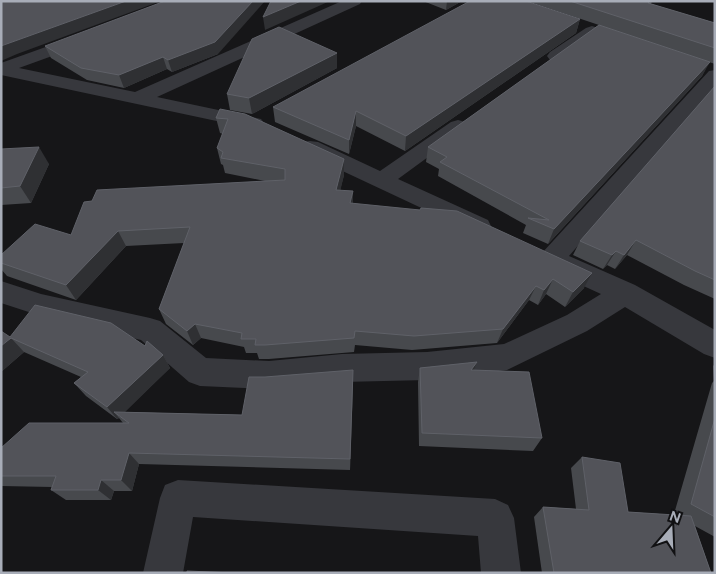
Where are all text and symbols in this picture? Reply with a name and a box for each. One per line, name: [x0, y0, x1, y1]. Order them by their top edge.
north arrow: [646, 504, 696, 554]
text: N: [667, 507, 683, 527]

